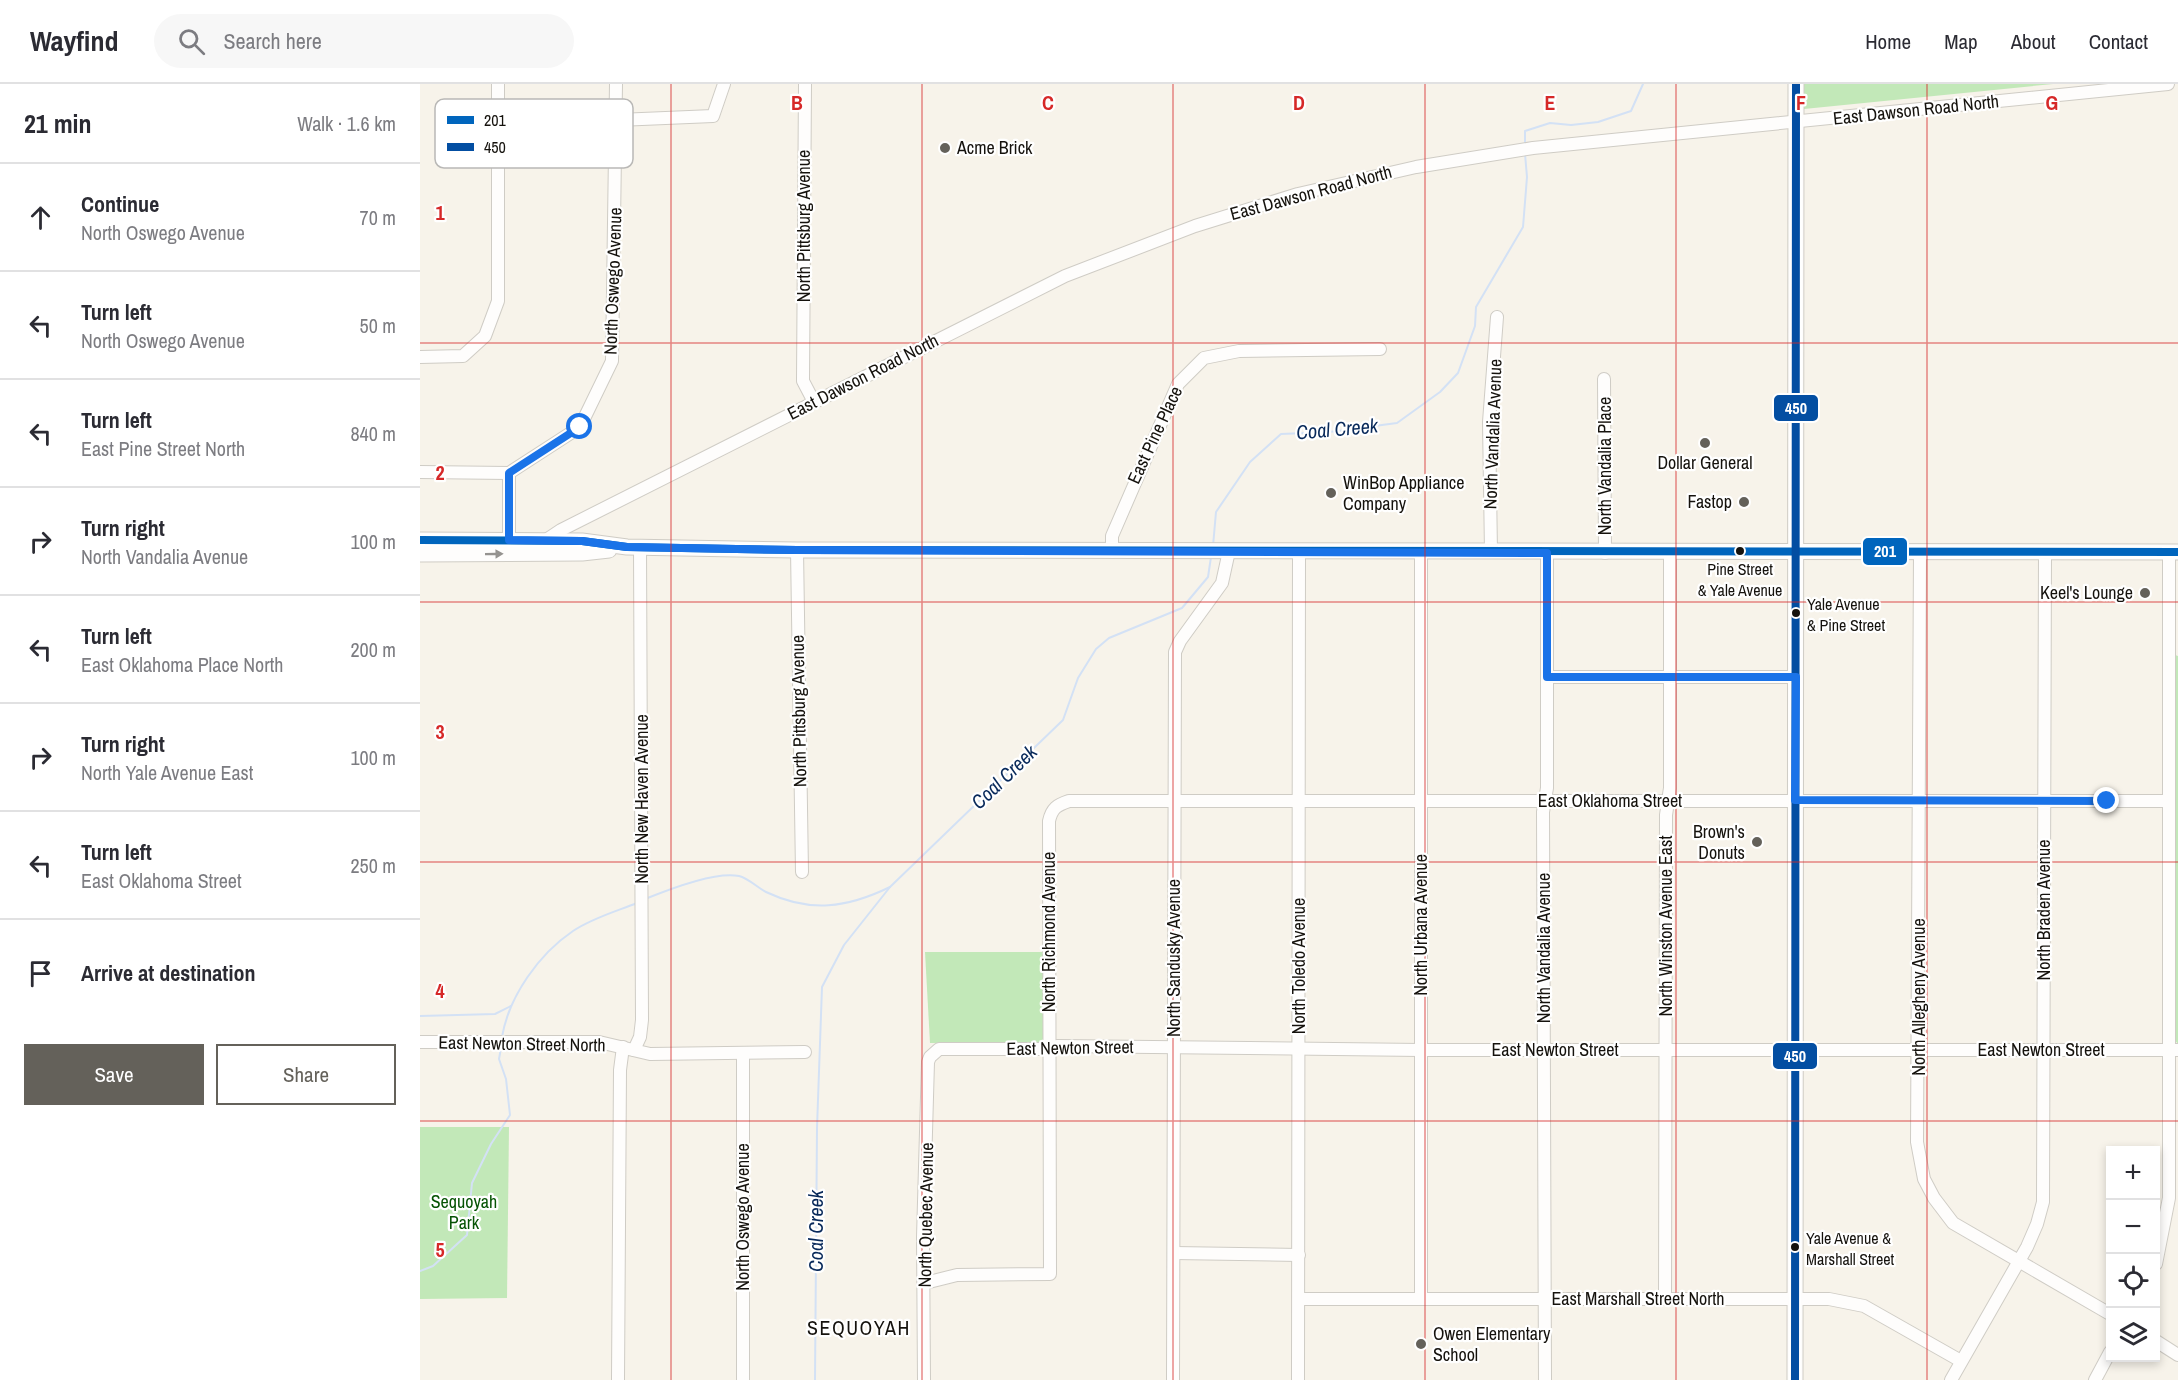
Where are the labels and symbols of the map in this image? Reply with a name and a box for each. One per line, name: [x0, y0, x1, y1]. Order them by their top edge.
street label: East Dawson Road North: [1832, 88, 2000, 131]
text: B: [791, 89, 803, 116]
text: C: [1042, 89, 1054, 116]
text: D: [1293, 89, 1305, 116]
text: E: [1545, 89, 1556, 116]
text: F: [1796, 89, 1806, 116]
text: G: [2046, 89, 2058, 116]
legend: [435, 99, 633, 168]
text: 201: [484, 109, 507, 131]
place label: Acme Brick: [956, 135, 1033, 160]
text: 450: [484, 136, 506, 158]
marker: Acme Brick: [938, 141, 952, 155]
street label: North Pittsburg Avenue: [791, 150, 816, 302]
street label: East Dawson Road North: [1227, 159, 1395, 226]
text: 1: [435, 199, 445, 226]
street label: North Oswego Avenue: [597, 207, 628, 355]
street label: East Dawson Road North: [783, 328, 943, 425]
street label: North Vandalia Avenue: [1477, 358, 1508, 510]
street label: East Pine Place: [1121, 382, 1188, 488]
line badge: 450: [1773, 394, 1819, 422]
street label: North Vandalia Place: [1592, 397, 1617, 535]
text: 450: [1785, 397, 1807, 419]
water label: Coal Creek: [1295, 411, 1380, 446]
route start: [566, 413, 592, 439]
marker: Dollar General: [1698, 436, 1712, 450]
place label: Dollar General: [1657, 450, 1753, 475]
text: 2: [435, 459, 445, 486]
place label: WinBop Appliance Company: [1343, 470, 1464, 516]
marker: WinBop Appliance Company: [1324, 486, 1338, 500]
place label: Fastop: [1688, 489, 1732, 514]
marker: Fastop: [1737, 495, 1751, 509]
line badge: 201: [1862, 537, 1908, 566]
text: 201: [1874, 540, 1897, 562]
marker: Pine Street & Yale Avenue: [1734, 545, 1746, 557]
one-way arrow: [485, 549, 504, 559]
place label: Pine Street & Yale Avenue: [1698, 558, 1782, 601]
place label: Keel's Lounge: [2040, 580, 2133, 605]
marker: Keel's Lounge: [2138, 586, 2152, 600]
place label: Yale Avenue & Pine Street: [1807, 593, 1885, 636]
marker: Yale Avenue & Pine Street: [1790, 607, 1802, 619]
street label: North Pittsburg Avenue: [785, 635, 812, 787]
street label: North New Haven Avenue: [629, 714, 654, 884]
text: 3: [435, 718, 445, 745]
water label: Coal Creek: [965, 738, 1043, 815]
route end: [2093, 787, 2119, 813]
street label: East Oklahoma Street: [1538, 788, 1682, 813]
place label: Brown's Donuts: [1693, 819, 1745, 865]
street label: North Winston Avenue East: [1653, 835, 1678, 1017]
marker: Brown's Donuts: [1750, 835, 1764, 849]
street label: North Braden Avenue: [2031, 840, 2056, 980]
street label: North Richmond Avenue: [1036, 852, 1061, 1012]
street label: North Urbana Avenue: [1408, 854, 1433, 996]
street label: North Vandalia Avenue: [1531, 873, 1556, 1023]
street label: North Sandusky Avenue: [1161, 879, 1186, 1037]
street label: North Toledo Avenue: [1286, 898, 1311, 1034]
street label: North Allegheny Avenue: [1906, 918, 1931, 1076]
text: 4: [435, 977, 445, 1004]
street label: East Newton Street North: [438, 1030, 606, 1057]
street label: East Newton Street: [1006, 1034, 1134, 1061]
street label: East Newton Street: [1491, 1037, 1619, 1062]
street label: East Newton Street: [1977, 1037, 2105, 1062]
line badge: 450: [1772, 1042, 1818, 1070]
text: 450: [1784, 1045, 1806, 1067]
street label: North Quebec Avenue: [912, 1142, 939, 1288]
street label: North Oswego Avenue: [730, 1143, 755, 1291]
park label: Sequoyah Park: [431, 1189, 497, 1235]
water label: Coal Creek: [802, 1189, 829, 1272]
place label: Yale Avenue & Marshall Street: [1806, 1227, 1895, 1270]
text: 5: [435, 1236, 445, 1263]
marker: Yale Avenue & Marshall Street: [1789, 1241, 1801, 1253]
street label: East Marshall Street North: [1551, 1286, 1725, 1311]
district label: SEQUOYAH: [807, 1314, 911, 1341]
place label: Owen Elementary School: [1433, 1321, 1551, 1367]
marker: Owen Elementary School: [1414, 1337, 1428, 1351]

